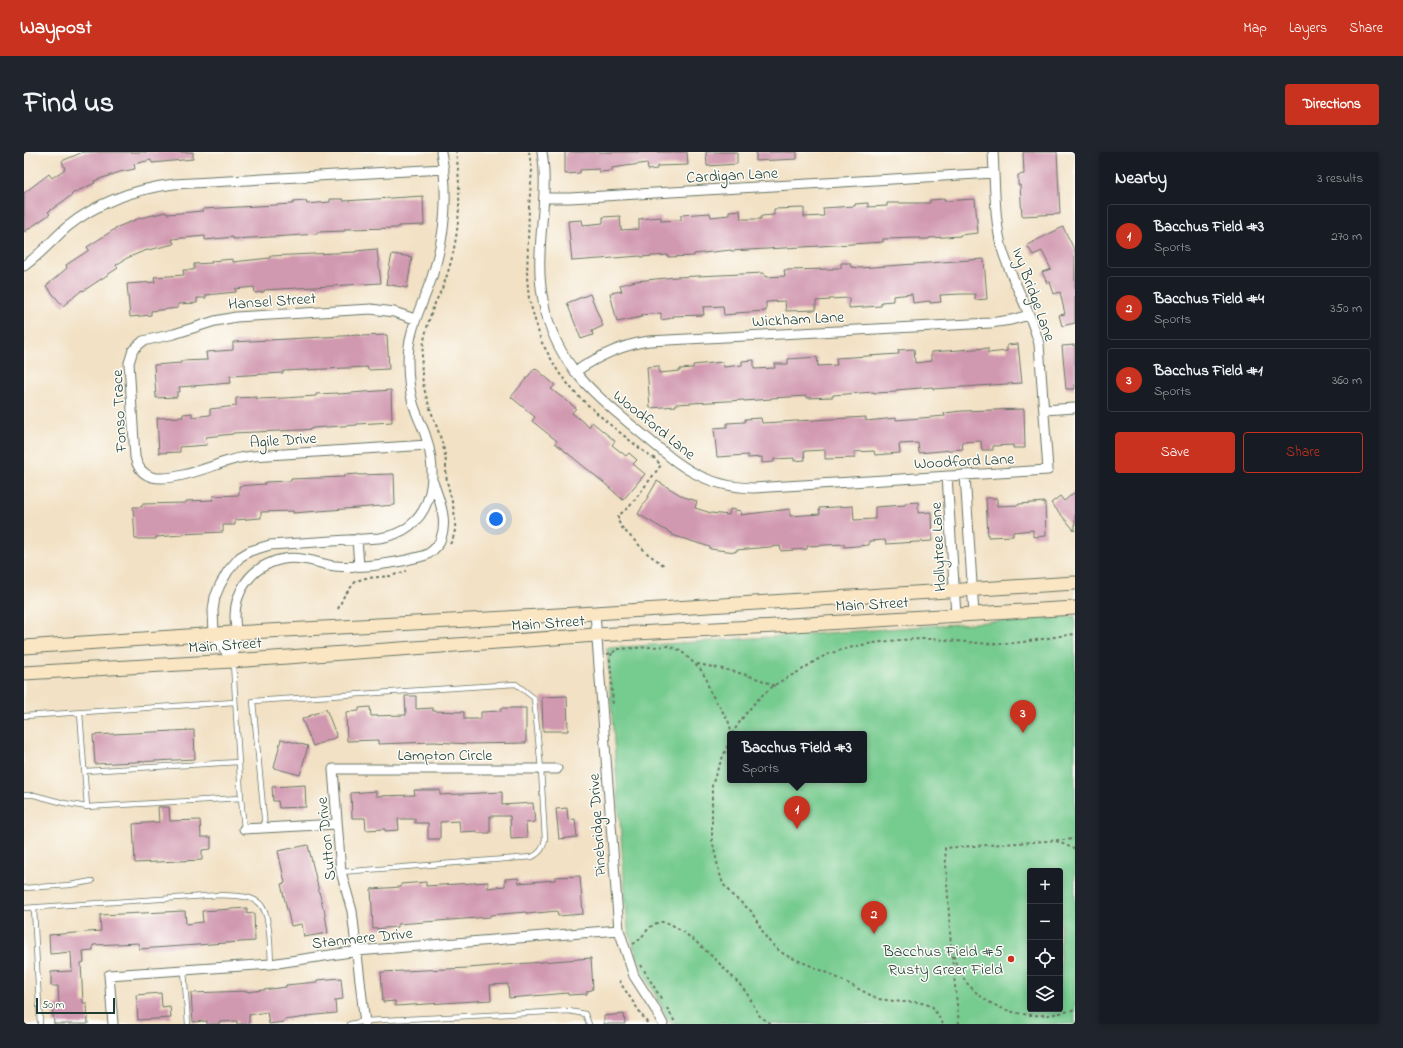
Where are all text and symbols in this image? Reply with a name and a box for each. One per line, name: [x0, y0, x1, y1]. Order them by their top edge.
text: Waypost: [20, 15, 92, 42]
text: Map: [1243, 18, 1267, 39]
text: Layers: [1289, 18, 1327, 39]
text: Share: [1349, 18, 1383, 39]
text: Find us: [24, 84, 114, 125]
button: Directions: [1285, 84, 1379, 125]
street label: Cardigan Lane: [686, 162, 779, 190]
text: Nearby: [1115, 166, 1167, 191]
text: 3 results: [1317, 169, 1363, 188]
text: Bacchus Field #3: [1154, 216, 1264, 238]
text: 1: [1127, 227, 1131, 246]
text: 270 m: [1331, 227, 1362, 246]
text: Sports: [1154, 238, 1191, 257]
street label: Ivy Bridge Lane: [1005, 244, 1062, 346]
street label: Hansel Street: [227, 287, 318, 317]
text: Bacchus Field #4: [1154, 288, 1264, 310]
text: 2: [1126, 299, 1132, 318]
text: 350 m: [1330, 299, 1362, 318]
street label: Wickham Lane: [751, 306, 846, 334]
text: Sports: [1154, 310, 1191, 329]
text: Bacchus Field #1: [1154, 360, 1263, 382]
street label: Fonso Trace: [106, 368, 134, 454]
text: 3: [1126, 371, 1132, 390]
text: 360 m: [1332, 371, 1362, 390]
text: Sports: [1154, 382, 1191, 401]
street label: Woodford Lane: [607, 385, 701, 467]
street label: Agile Drive: [249, 427, 318, 455]
button: Save: [1115, 432, 1235, 473]
button: Share: [1243, 432, 1363, 473]
street label: Woodford Lane: [913, 447, 1016, 477]
street label: Hollytree Lane: [925, 501, 953, 592]
your location: [486, 509, 506, 529]
street label: Main Street: [835, 591, 910, 619]
street label: Main Street: [511, 609, 586, 639]
street label: Main Street: [188, 631, 263, 661]
pin: 3: [1010, 700, 1036, 733]
popup: [727, 731, 867, 783]
text: Bacchus Field #3: [742, 737, 852, 759]
street label: Lampton Circle: [398, 744, 493, 768]
text: Sports: [742, 759, 779, 778]
street label: Pinebridge Drive: [582, 772, 614, 877]
street label: Sutton Drive: [311, 795, 343, 882]
pin: 1: [784, 796, 810, 829]
map controls: [1027, 868, 1063, 1012]
button: +: [1027, 868, 1063, 904]
pin: 2: [861, 901, 887, 934]
button: −: [1027, 904, 1063, 940]
street label: Stanmere Drive: [311, 922, 415, 956]
place label: Bacchus Field #5 Rusty Greer Field: [882, 940, 1003, 982]
button: locate: [1027, 940, 1063, 976]
marker: Bacchus Field #5 Rusty Greer Field: [1006, 954, 1016, 964]
button: layers: [1027, 976, 1063, 1012]
scale bar: [36, 996, 115, 1015]
text: 50 m: [42, 997, 64, 1013]

